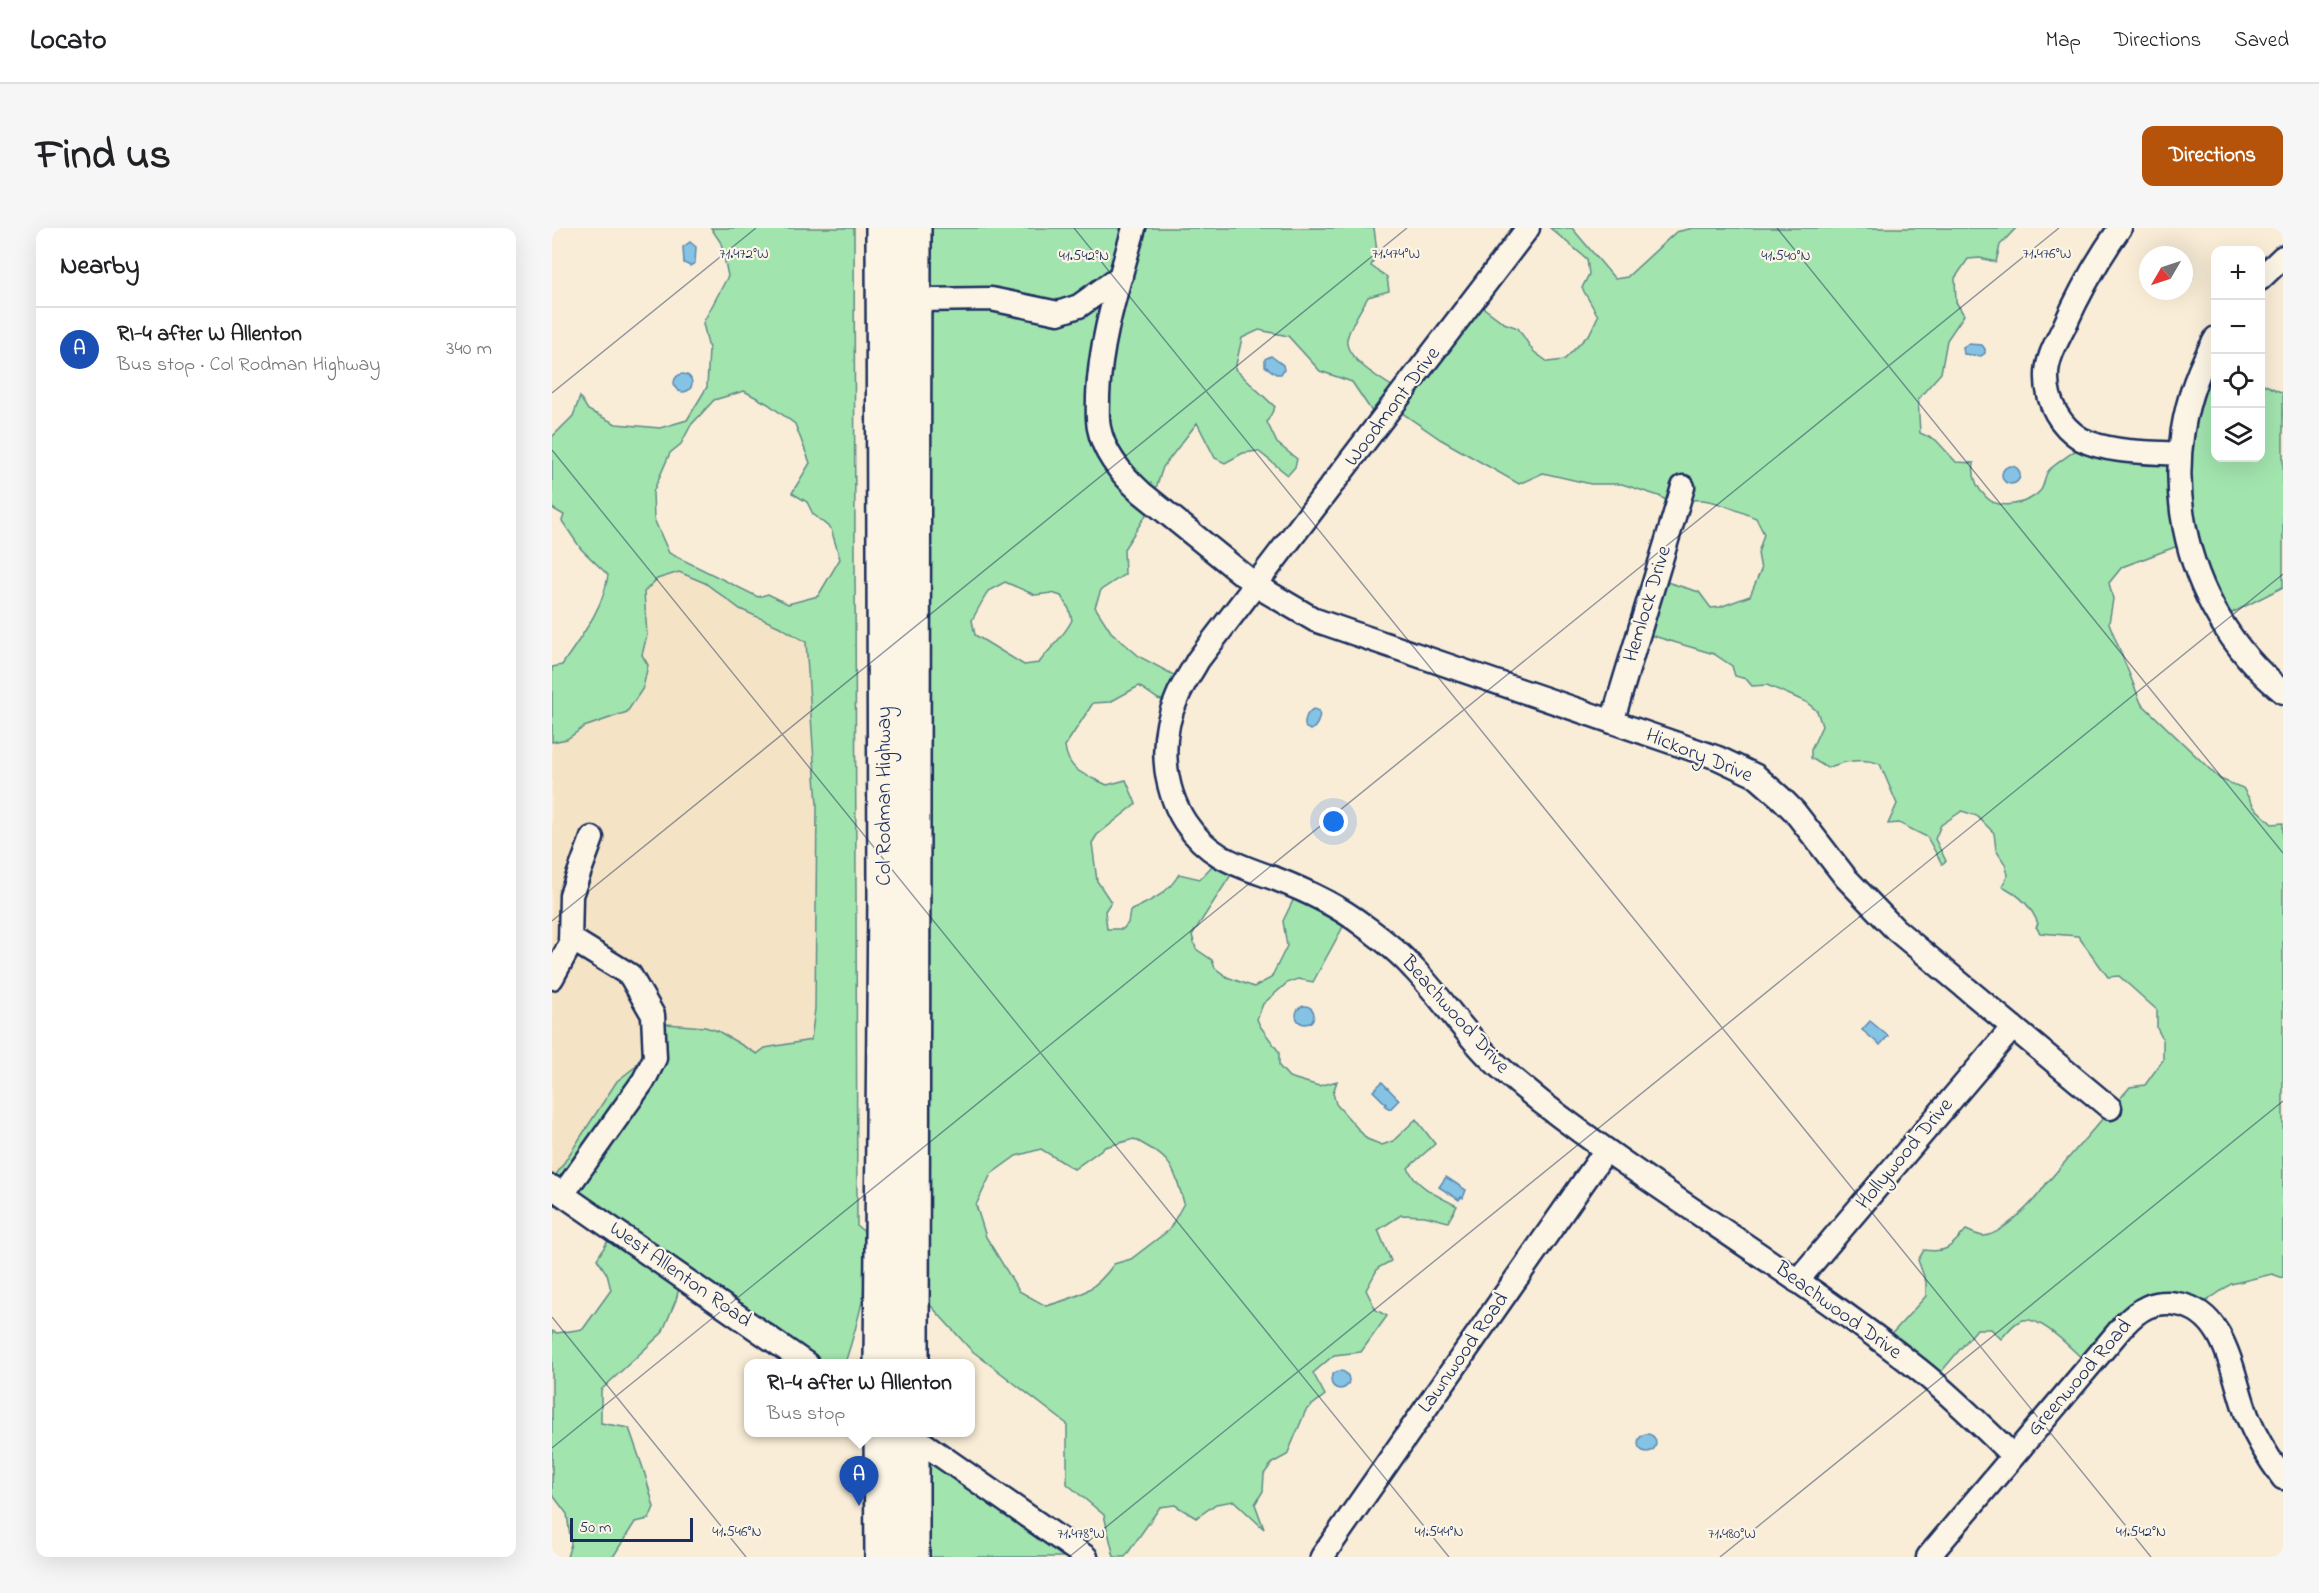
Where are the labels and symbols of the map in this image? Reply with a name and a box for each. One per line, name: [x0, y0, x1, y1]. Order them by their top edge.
text: 71.472°W: [719, 243, 769, 265]
text: 71.474°W: [1372, 243, 1420, 265]
text: 71.476°W: [2023, 243, 2071, 265]
text: 41.542°N: [1059, 245, 1109, 267]
text: 41.540°N: [1761, 245, 1811, 267]
north arrow: [2139, 246, 2193, 300]
street label: Woodmont Drive: [1338, 340, 1449, 473]
street label: Hemlock Drive: [1616, 542, 1680, 666]
street label: Col Rodman Highway: [870, 706, 902, 886]
street label: Hickory Drive: [1640, 721, 1757, 793]
your location: [1319, 807, 1348, 836]
street label: Beachwood Drive: [1393, 948, 1517, 1081]
street label: Hollywood Drive: [1849, 1091, 1963, 1218]
street label: West Allenton Road: [603, 1215, 757, 1335]
street label: Beachwood Drive: [1767, 1254, 1908, 1368]
street label: Lawnwood Road: [1411, 1286, 1517, 1420]
street label: Greenwood Road: [2020, 1313, 2140, 1443]
pin: A: [840, 1456, 878, 1506]
scale bar: [570, 1515, 693, 1542]
text: 41.546°N: [712, 1521, 762, 1543]
text: 41.544°N: [1414, 1521, 1464, 1543]
text: 41.542°N: [2116, 1521, 2166, 1543]
text: 71.478°W: [1057, 1523, 1105, 1545]
text: 71.480°W: [1708, 1523, 1756, 1545]

